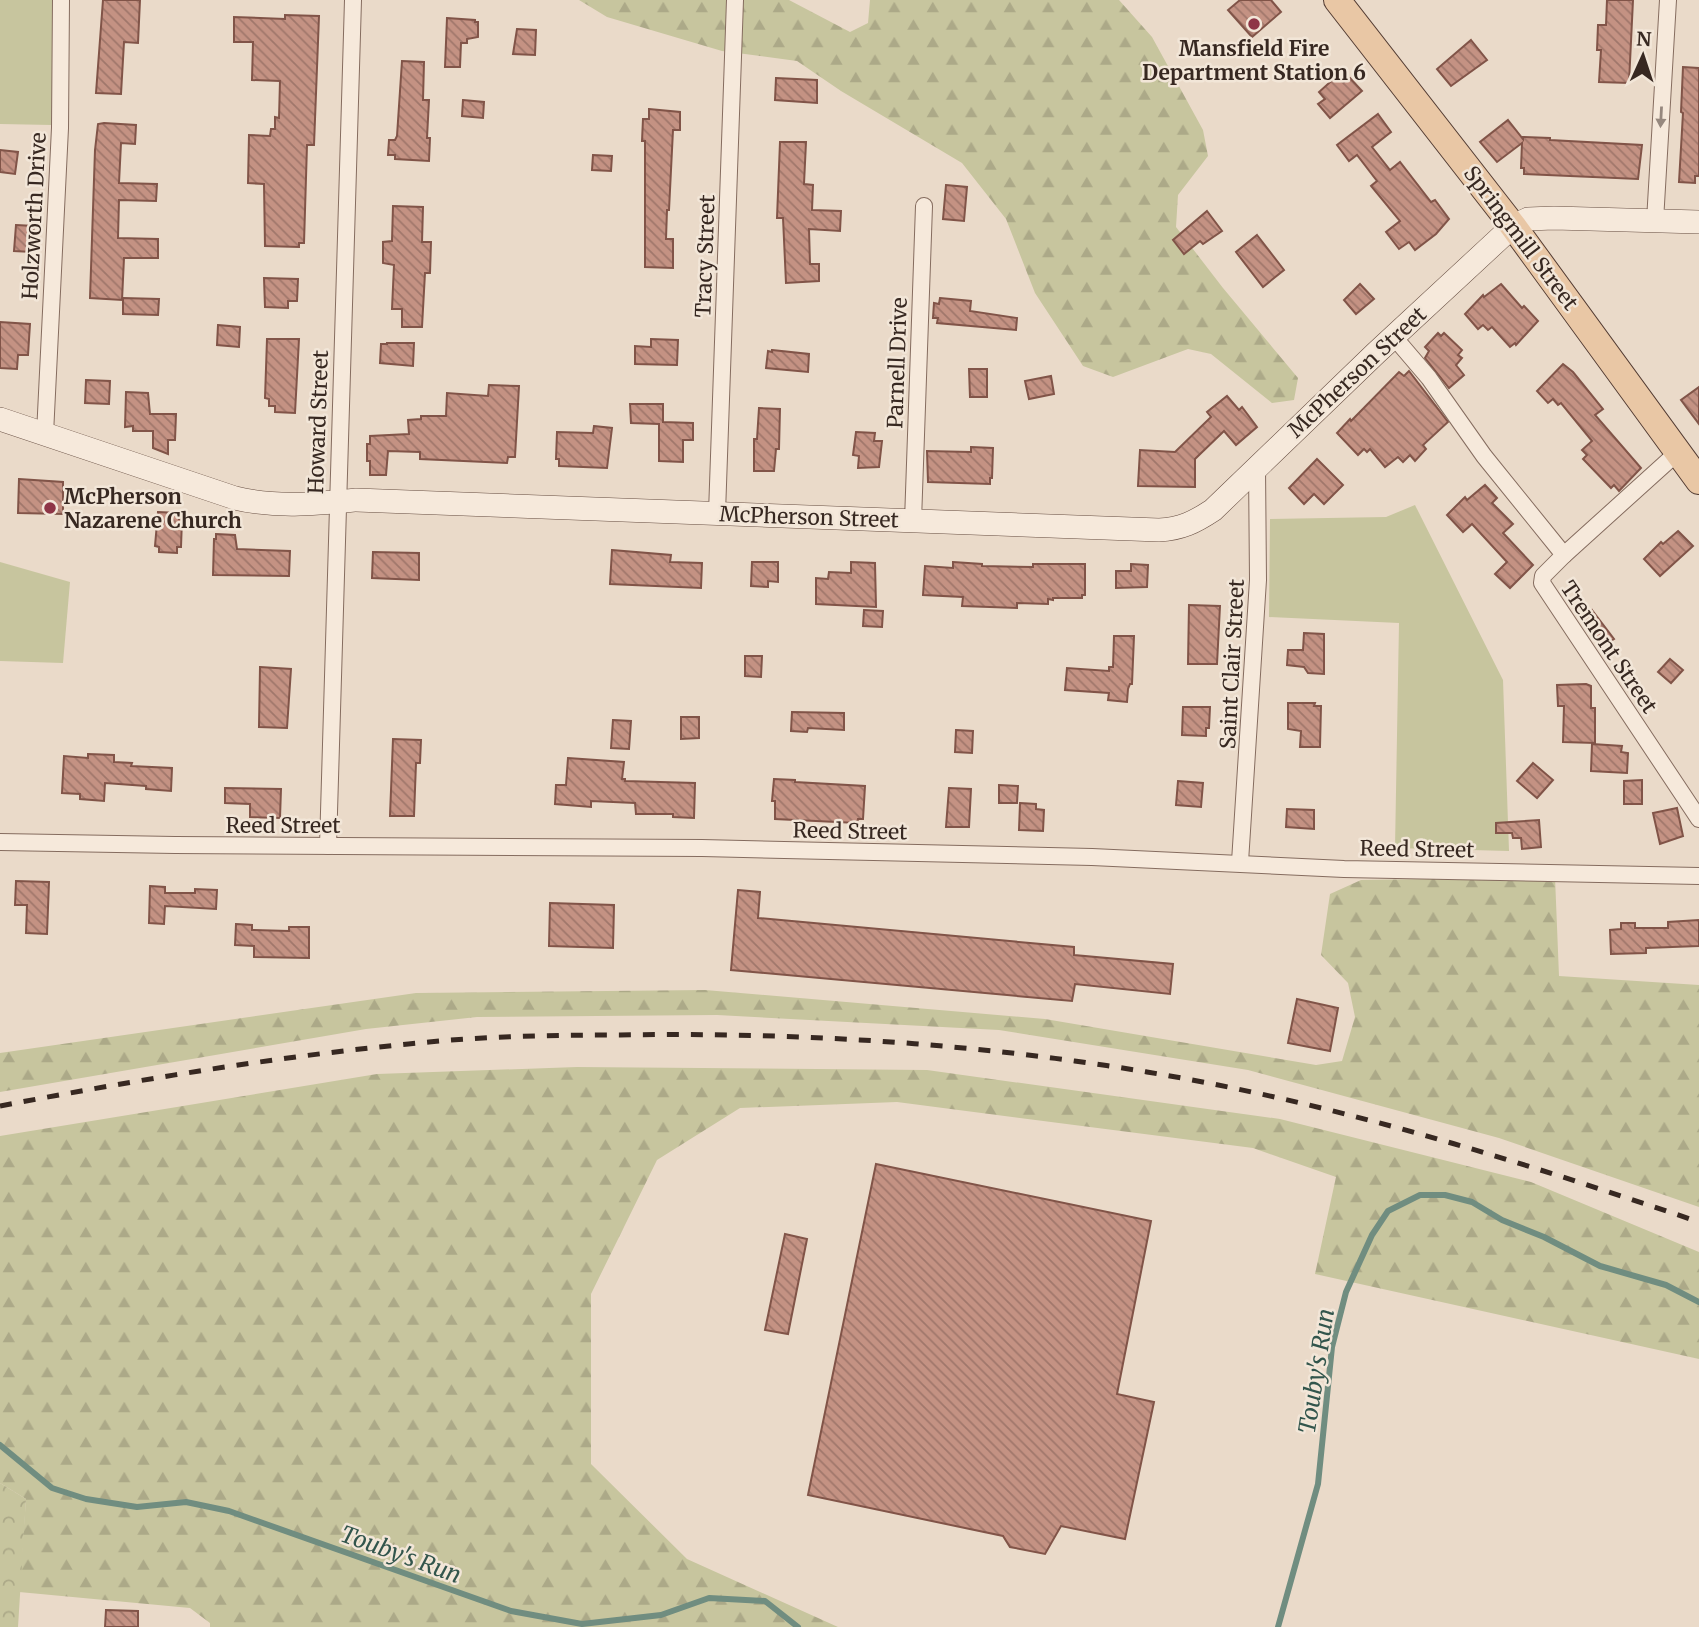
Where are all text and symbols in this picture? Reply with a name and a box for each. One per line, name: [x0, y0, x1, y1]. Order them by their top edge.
marker: Mansfield Fire Department Station 6: [1246, 16, 1262, 32]
north arrow: [1608, 21, 1678, 91]
text: N: [1636, 27, 1652, 51]
place label: Mansfield Fire Department Station 6: [1142, 35, 1366, 86]
one-way arrow: [1655, 106, 1666, 128]
street label: Holzworth Drive: [16, 132, 52, 300]
street label: Springmill Street: [1458, 160, 1584, 316]
street label: Tracy Street: [689, 194, 721, 318]
street label: Parnell Drive: [881, 297, 913, 429]
street label: McPherson Street: [1282, 301, 1432, 443]
street label: Howard Street: [302, 349, 334, 495]
place label: McPherson Nazarene Church: [64, 483, 242, 534]
marker: McPherson Nazarene Church: [42, 500, 58, 516]
street label: McPherson Street: [719, 500, 899, 534]
street label: Tremont Street: [1555, 576, 1663, 718]
street label: Saint Clair Street: [1214, 578, 1250, 750]
street label: Reed Street: [226, 812, 340, 839]
street label: Reed Street: [792, 817, 908, 845]
street label: Reed Street: [1359, 835, 1475, 863]
water label: Touby's Run: [1292, 1306, 1340, 1436]
water label: Touby's Run: [337, 1519, 465, 1589]

